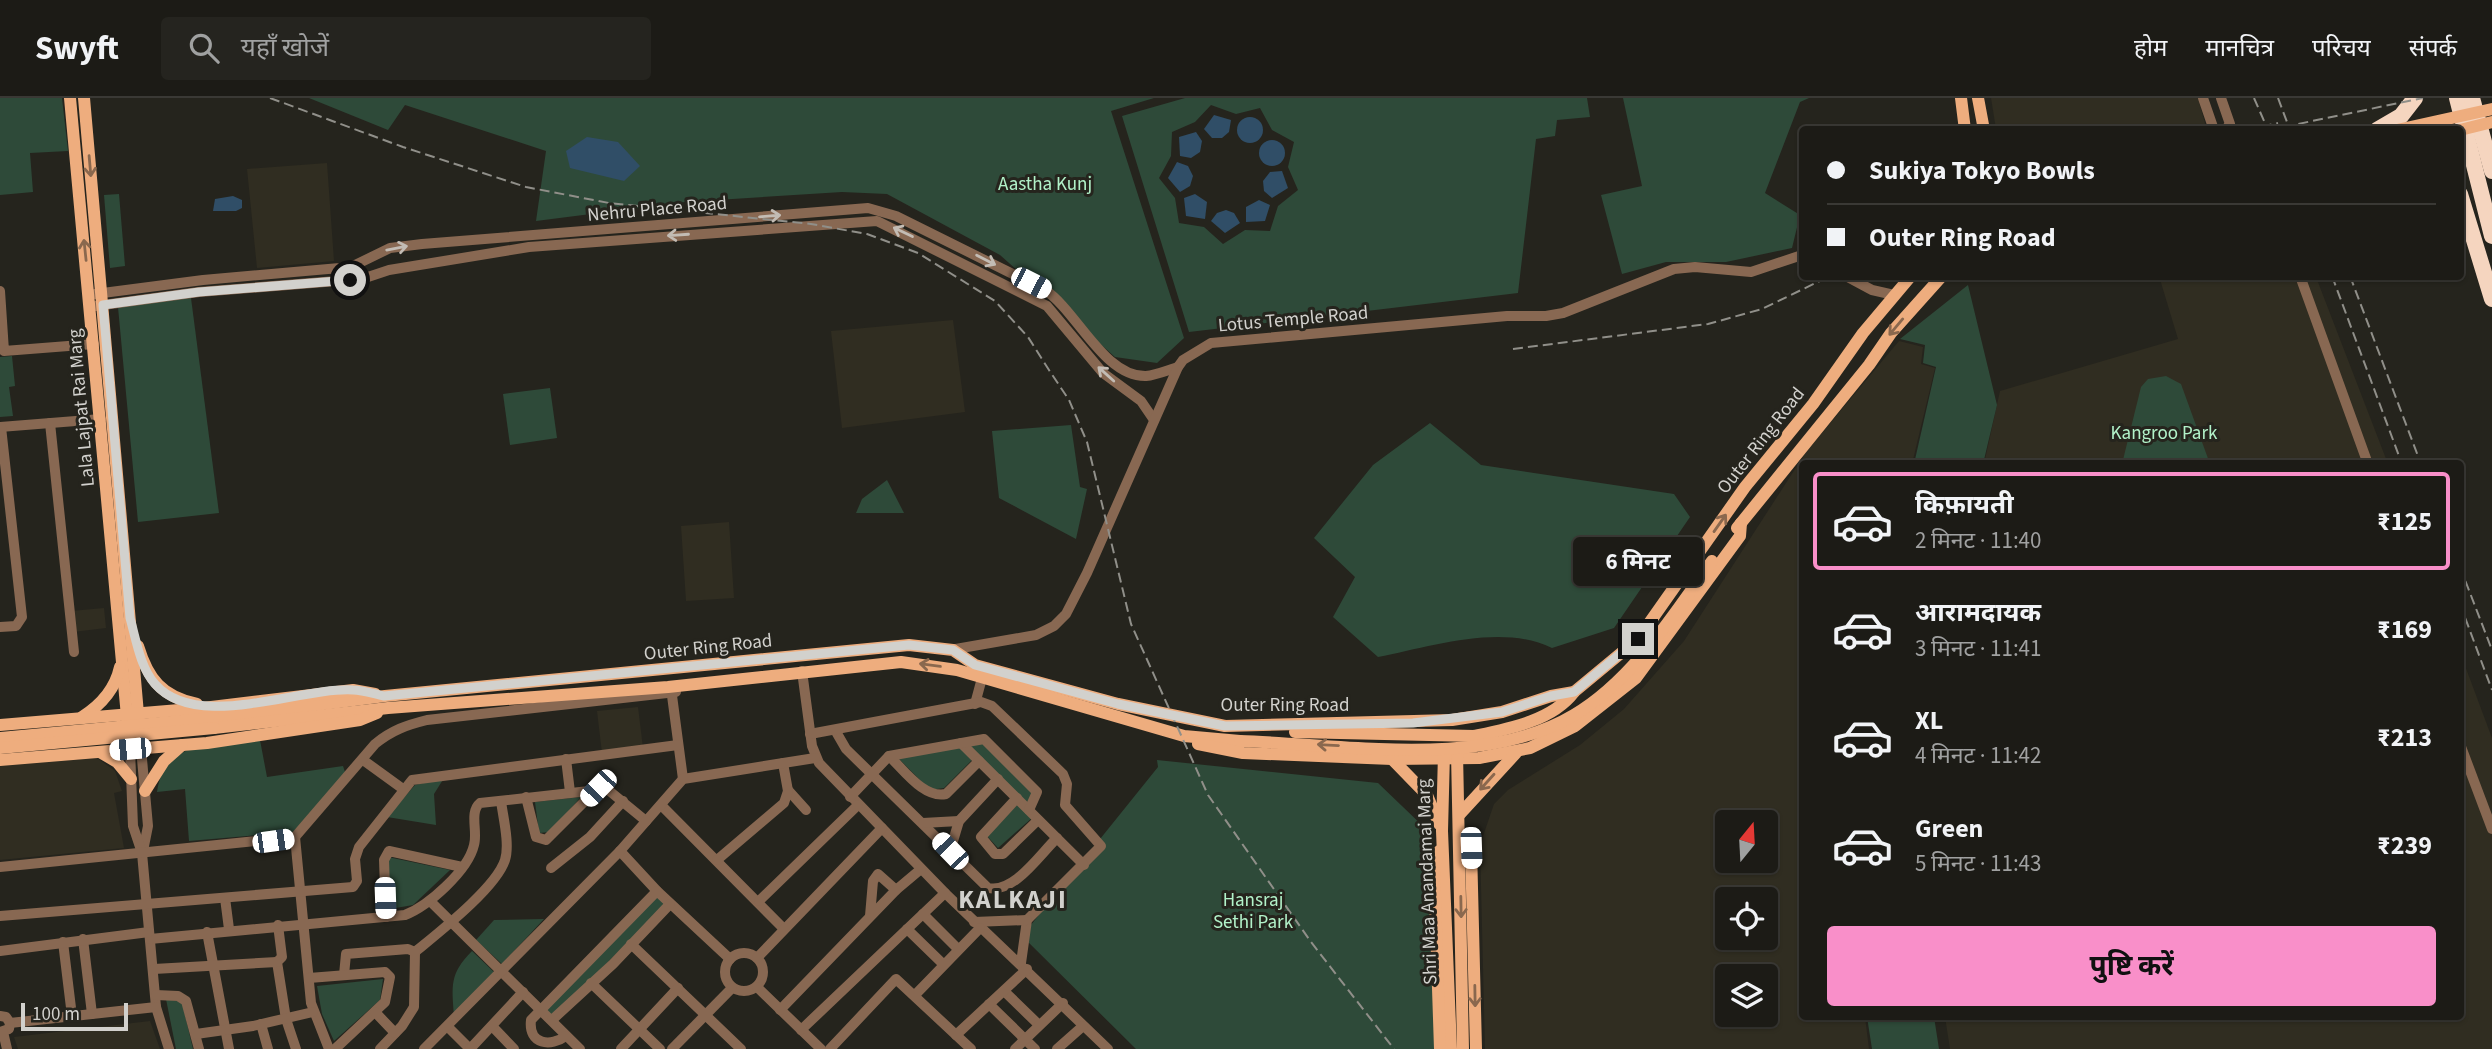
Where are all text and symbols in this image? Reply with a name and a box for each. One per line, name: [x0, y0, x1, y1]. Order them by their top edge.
search box: [161, 17, 651, 80]
text: Swyft: [35, 25, 119, 72]
icon: search: [185, 29, 223, 67]
text: यहाँ खोजें: [241, 29, 329, 66]
text: होम: [2134, 31, 2167, 66]
text: मानचित्र: [2205, 31, 2274, 66]
text: परिचय: [2312, 31, 2371, 66]
text: संपर्क: [2409, 31, 2457, 66]
text: Sukiya Tokyo Bowls: [1869, 152, 2095, 189]
one-way arrow: [84, 154, 97, 177]
park label: Aastha Kunj: [998, 171, 1092, 198]
street label: Nehru Place Road: [586, 190, 728, 229]
one-way arrow: [758, 210, 781, 223]
text: Outer Ring Road: [1869, 219, 2056, 256]
one-way arrow: [893, 225, 914, 238]
one-way arrow: [667, 229, 690, 242]
one-way arrow: [78, 239, 91, 262]
one-way arrow: [385, 240, 408, 254]
one-way arrow: [975, 253, 995, 267]
route start: [334, 264, 366, 296]
car: [1008, 264, 1055, 302]
street label: Lotus Temple Road: [1217, 299, 1370, 340]
one-way arrow: [1888, 318, 1904, 336]
street label: Lala Lajpat Rai Marg: [61, 327, 102, 488]
one-way arrow: [1097, 366, 1115, 382]
street label: Outer Ring Road: [1711, 382, 1812, 500]
park label: Kangroo Park: [2111, 420, 2218, 447]
text: किफ़ायती: [1915, 486, 2014, 523]
icon: car: [1831, 490, 1894, 553]
text: ₹125: [2377, 503, 2432, 540]
one-way arrow: [1713, 514, 1727, 533]
text: 2 मिनट · 11:40: [1915, 524, 2041, 557]
callout: 6 मिनट: [1573, 538, 1703, 587]
text: 6 मिनट: [1605, 545, 1671, 578]
text: आरामदायक: [1915, 594, 2041, 631]
icon: car: [1831, 598, 1894, 661]
text: ₹169: [2377, 611, 2432, 648]
route end: [1622, 623, 1654, 655]
street label: Outer Ring Road: [643, 627, 774, 668]
text: 3 मिनट · 11:41: [1915, 632, 2041, 665]
one-way arrow: [919, 659, 942, 672]
street label: Outer Ring Road: [1221, 692, 1349, 719]
text: XL: [1915, 702, 1943, 739]
icon: car: [1831, 706, 1894, 769]
text: ₹213: [2377, 719, 2432, 756]
car: [109, 737, 152, 761]
one-way arrow: [1317, 738, 1340, 751]
text: 4 मिनट · 11:42: [1915, 739, 2041, 772]
car: [576, 766, 621, 810]
one-way arrow: [1478, 773, 1495, 790]
street label: Shri Maa Anandamai Marg: [1410, 778, 1445, 986]
north arrow: [1715, 810, 1778, 873]
map controls: [1715, 810, 1778, 1027]
text: Green: [1915, 810, 1983, 847]
icon: car: [1831, 814, 1894, 877]
car: [1460, 827, 1483, 869]
text: ₹239: [2377, 827, 2432, 864]
car: [251, 828, 296, 854]
car: [928, 829, 973, 873]
text: 5 मिनट · 11:43: [1915, 847, 2041, 880]
car: [374, 877, 397, 919]
district label: KALKAJI: [958, 881, 1068, 918]
park label: Hansraj Sethi Park: [1213, 887, 1294, 936]
button: locate: [1715, 887, 1778, 950]
one-way arrow: [1454, 895, 1468, 918]
button: पुष्टि करें: [1827, 926, 2436, 1006]
button: layers: [1715, 964, 1778, 1027]
one-way arrow: [1468, 984, 1482, 1007]
scale bar: [21, 1000, 128, 1032]
text: 100 m: [32, 1001, 80, 1028]

